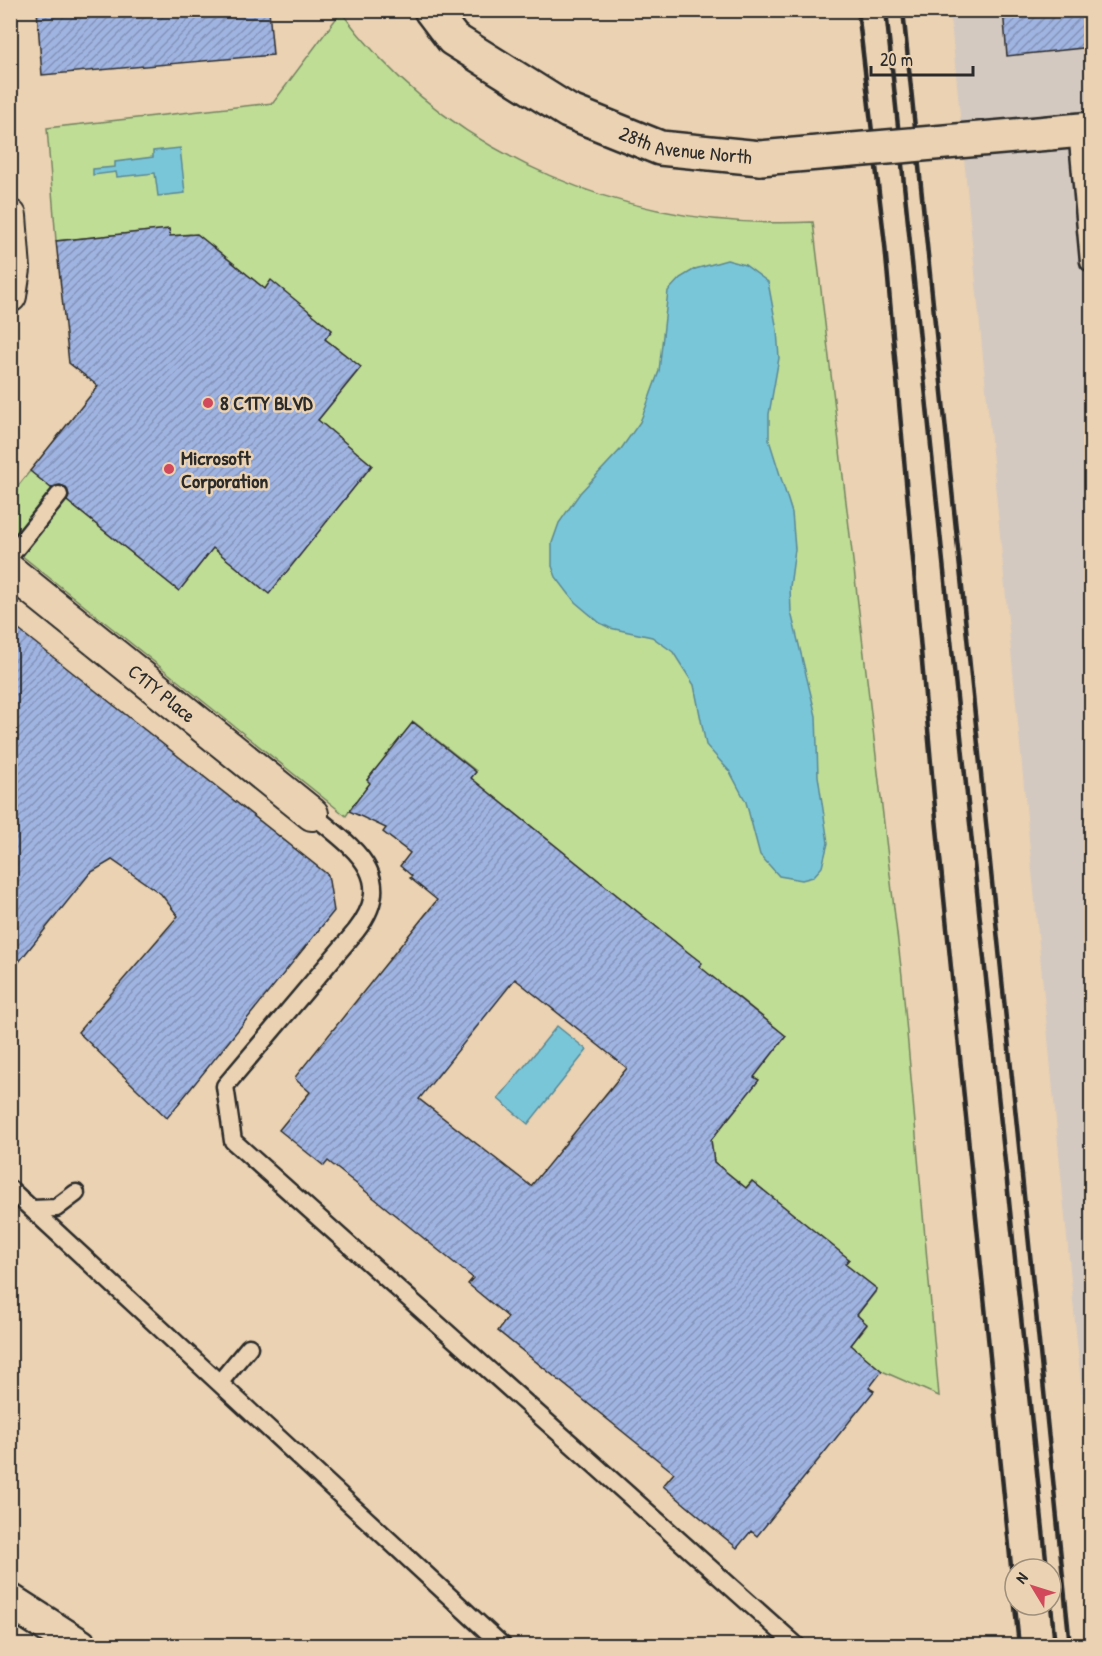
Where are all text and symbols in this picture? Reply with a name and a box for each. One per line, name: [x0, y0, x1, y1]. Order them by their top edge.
scale bar: [871, 39, 973, 77]
text: 20 m: [880, 47, 913, 72]
street label: 28th Avenue North: [615, 119, 753, 170]
place label: 8 C1TY BLVD: [220, 389, 313, 416]
marker: 8 C1TY BLVD: [201, 396, 215, 410]
place label: Microsoft Corporation: [181, 444, 268, 495]
marker: Microsoft Corporation: [162, 462, 176, 476]
street label: C1TY Place: [123, 657, 202, 728]
north arrow: [1003, 1557, 1063, 1617]
text: N: [1010, 1567, 1033, 1588]

